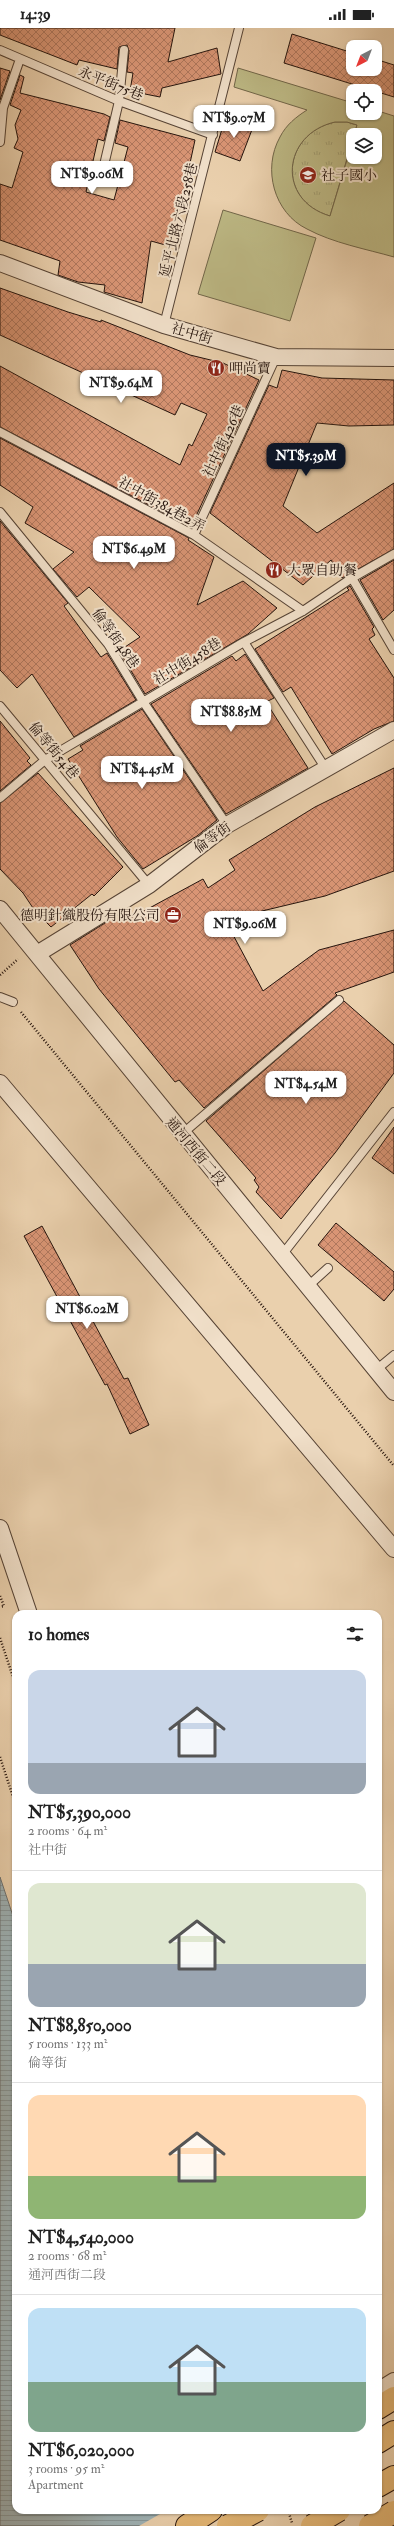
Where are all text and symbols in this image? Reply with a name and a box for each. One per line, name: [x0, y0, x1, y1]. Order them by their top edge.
text: 14:39: [20, 5, 51, 24]
north arrow: [346, 40, 382, 76]
map controls: [346, 40, 382, 164]
street label: 永平街75巷: [76, 63, 146, 104]
button: locate: [346, 84, 382, 120]
pin: NT$9.07M: [193, 105, 275, 139]
text: NT$9.07M: [202, 110, 266, 126]
button: layers: [346, 128, 382, 164]
pin: NT$9.06M: [51, 161, 133, 195]
street label: 延平北路六段258巷: [156, 161, 201, 279]
school or university icon: 社子國小: [298, 165, 318, 185]
text: NT$9.06M: [60, 166, 124, 182]
place label: 社子國小: [321, 167, 377, 184]
street label: 社中街: [169, 320, 214, 347]
restaurant icon: 呷尚寶: [206, 358, 226, 378]
place label: 呷尚寶: [229, 360, 271, 377]
pin: NT$9.64M: [80, 370, 162, 404]
text: NT$9.64M: [89, 375, 153, 391]
street label: 社中街426巷: [199, 402, 248, 480]
pin: NT$5.39M: [265, 443, 347, 477]
text: NT$5.39M: [276, 448, 336, 464]
street label: 社中街384巷2弄: [115, 474, 208, 535]
pin: NT$6.49M: [93, 536, 175, 570]
text: NT$6.49M: [102, 541, 166, 557]
restaurant icon: 大眾自助餐: [264, 560, 284, 580]
place label: 大眾自助餐: [287, 562, 357, 579]
street label: 倫等街48巷: [89, 605, 143, 672]
street label: 社中街458巷: [150, 634, 224, 688]
pin: NT$8.85M: [190, 699, 272, 733]
text: NT$8.85M: [200, 704, 262, 720]
street label: 倫等街54巷: [25, 718, 82, 782]
pin: NT$4.45M: [101, 756, 183, 790]
text: NT$4.45M: [110, 761, 174, 777]
street label: 倫等街: [190, 818, 234, 857]
office icon: 德明針織股份有限公司: [163, 905, 183, 925]
place label: 德明針織股份有限公司: [20, 907, 160, 924]
pin: NT$9.06M: [204, 911, 286, 945]
text: NT$9.06M: [213, 916, 277, 932]
pin: NT$4.54M: [265, 1071, 347, 1105]
text: NT$4.54M: [274, 1076, 338, 1092]
street label: 通河西街二段: [162, 1114, 229, 1189]
pin: NT$6.02M: [46, 1296, 128, 1330]
text: NT$6.02M: [55, 1301, 119, 1317]
icon: filters: [344, 1623, 366, 1645]
text: 10 homes: [28, 1624, 89, 1645]
icon: home: [161, 1696, 233, 1768]
text: NT$5,390,000: [28, 1802, 131, 1823]
text: 2 rooms · 64 m²: [28, 1823, 107, 1839]
text: 社中街: [28, 1842, 67, 1858]
icon: home: [161, 1909, 233, 1981]
text: NT$8,850,000: [28, 2015, 132, 2036]
text: 5 rooms · 133 m²: [28, 2036, 107, 2052]
text: 倫等街: [28, 2055, 67, 2071]
icon: home: [161, 2121, 233, 2193]
text: NT$4,540,000: [28, 2227, 134, 2248]
text: 2 rooms · 68 m²: [28, 2248, 106, 2264]
text: 通河西街二段: [28, 2267, 106, 2283]
icon: home: [161, 2334, 233, 2406]
text: NT$6,020,000: [28, 2440, 134, 2461]
text: 3 rooms · 95 m²: [28, 2461, 104, 2477]
text: Apartment: [28, 2477, 84, 2493]

